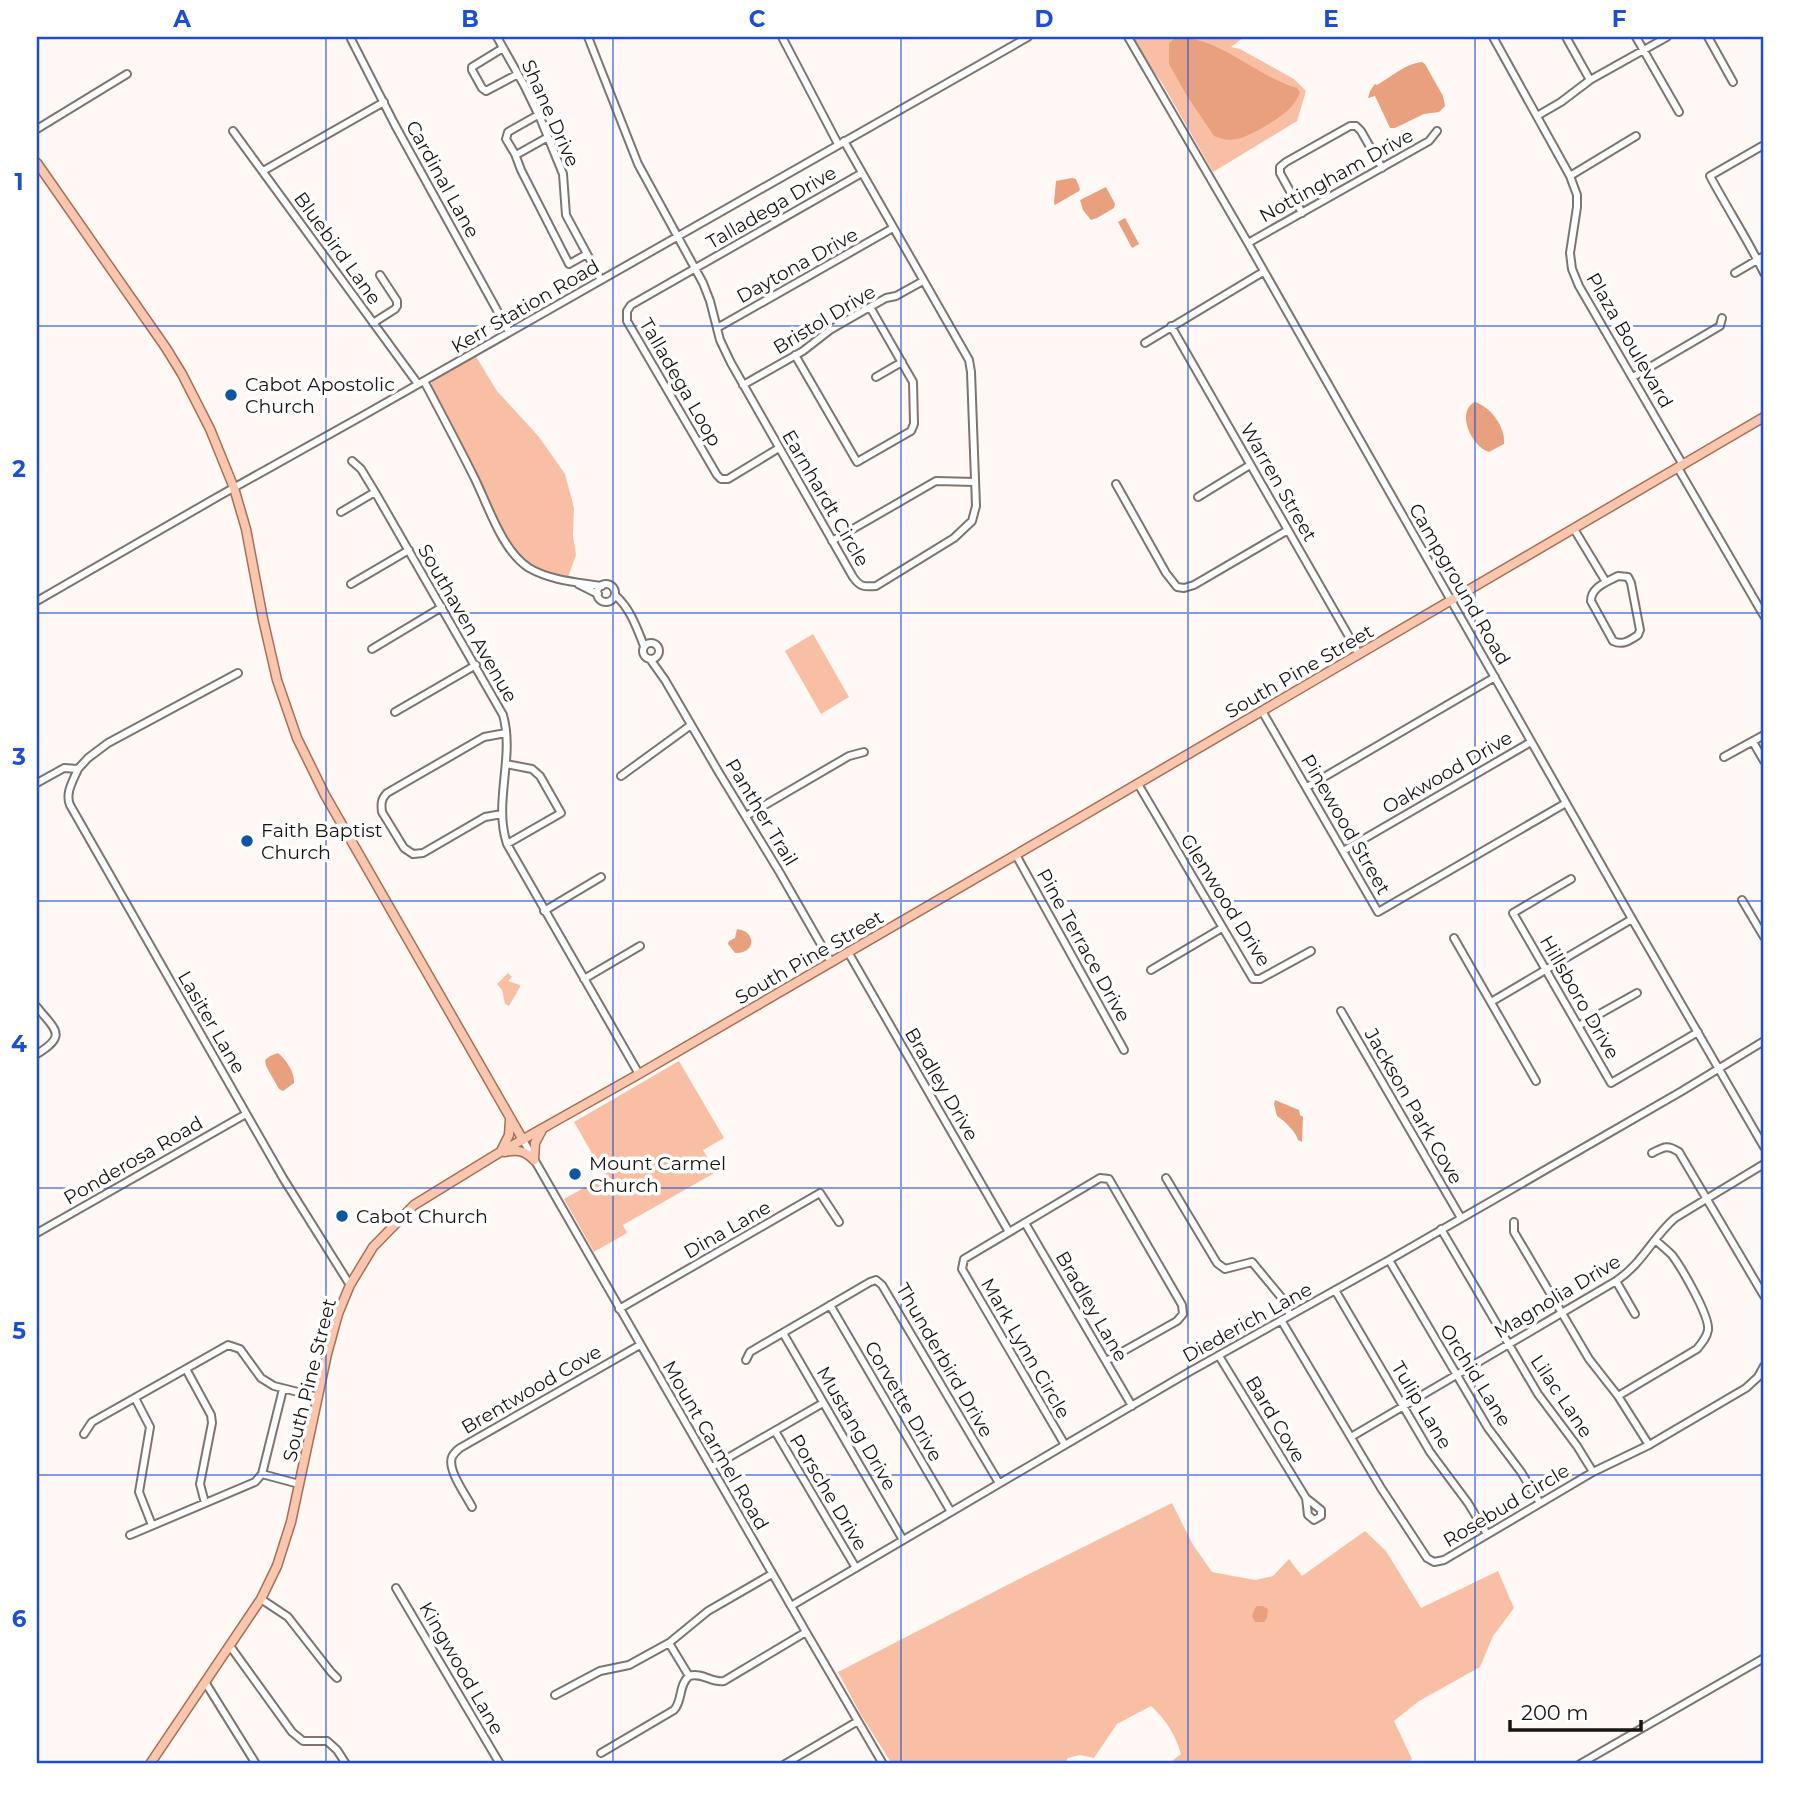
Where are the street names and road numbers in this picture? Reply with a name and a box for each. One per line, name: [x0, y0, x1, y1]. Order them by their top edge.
street label: Shane Drive: [517, 56, 584, 170]
street label: Cardinal Lane: [401, 116, 484, 242]
street label: Nottingham Drive: [1255, 124, 1417, 227]
street label: Talladega Drive: [702, 161, 840, 254]
street label: Bluebird Lane: [289, 187, 386, 309]
street label: Daytona Drive: [733, 223, 862, 308]
street label: Kerr Station Road: [447, 255, 603, 358]
street label: Plaza Boulevard: [1581, 268, 1678, 412]
street label: Bristol Drive: [769, 280, 880, 359]
street label: Talladega Loop: [635, 314, 727, 451]
street label: Warren Street: [1235, 419, 1322, 546]
street label: Earnhardt Circle: [777, 426, 874, 571]
street label: Campground Road: [1404, 499, 1515, 669]
street label: Southaven Avenue: [413, 540, 522, 706]
street label: South Pine Street: [1221, 619, 1378, 723]
street label: Oakwood Drive: [1378, 726, 1516, 819]
street label: Pinewood Street: [1296, 750, 1395, 899]
street label: Panther Trail: [721, 754, 803, 870]
street label: Glenwood Drive: [1176, 830, 1276, 971]
street label: Pine Terrace Drive: [1032, 865, 1135, 1026]
street label: South Pine Street: [731, 905, 888, 1009]
street label: Hillsboro Drive: [1535, 931, 1624, 1063]
street label: Lasiter Lane: [173, 967, 250, 1078]
street label: Jackson Park Cove: [1359, 1023, 1467, 1188]
street label: Bradley Drive: [900, 1024, 983, 1145]
street label: Ponderosa Road: [60, 1111, 207, 1210]
street label: Dina Lane: [680, 1195, 775, 1264]
street label: Bradley Lane: [1051, 1247, 1132, 1366]
street label: Magnolia Drive: [1490, 1250, 1625, 1343]
street label: Mark Lynn Circle: [976, 1274, 1075, 1423]
street label: Diederich Lane: [1179, 1277, 1316, 1367]
street label: Thunderbird Drive: [891, 1279, 998, 1441]
street label: South Pine Street: [278, 1296, 341, 1464]
street label: Orchid Lane: [1435, 1320, 1516, 1431]
street label: Corvette Drive: [860, 1337, 947, 1466]
street label: Brentwood Cove: [457, 1340, 605, 1439]
street label: Lilac Lane: [1525, 1350, 1598, 1442]
street label: Mount Carmel Road: [658, 1356, 773, 1534]
street label: Tulip Lane: [1386, 1357, 1457, 1453]
street label: Mustang Drive: [812, 1362, 901, 1494]
street label: Bard Cove: [1241, 1372, 1310, 1467]
street label: Porsche Drive: [785, 1430, 872, 1555]
street label: Rosebud Circle: [1439, 1459, 1573, 1552]
street label: Kingwood Lane: [414, 1598, 509, 1739]

